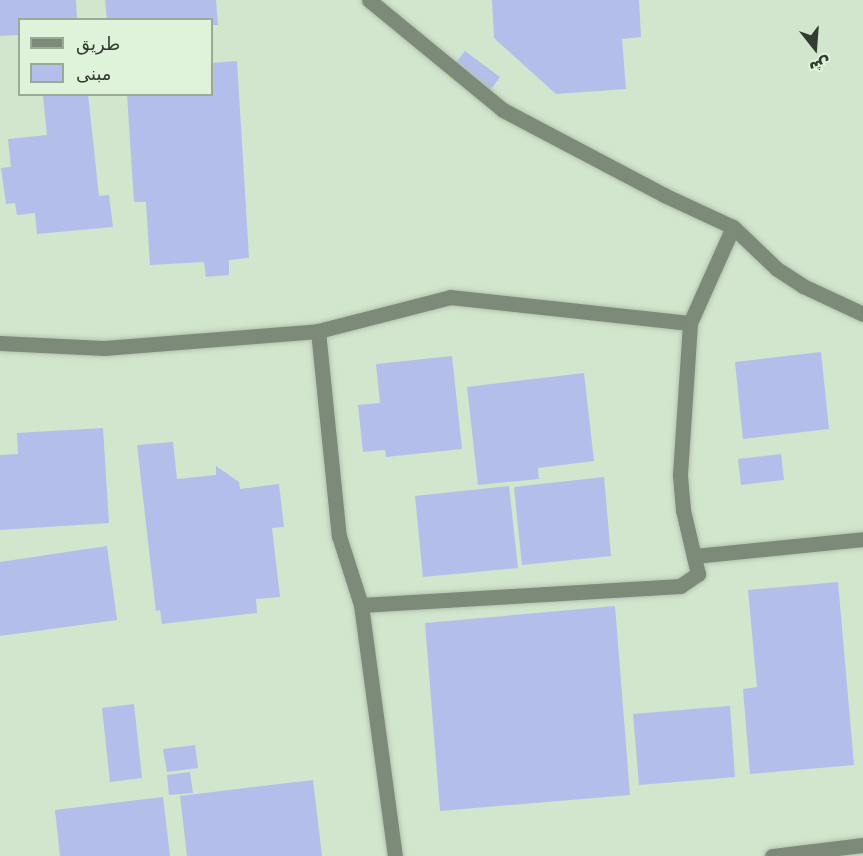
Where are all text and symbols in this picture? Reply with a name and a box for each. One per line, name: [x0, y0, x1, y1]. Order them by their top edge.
legend: [18, 18, 213, 96]
north arrow: [785, 18, 845, 78]
text: طريق: [76, 33, 120, 54]
text: ش: [807, 53, 834, 78]
text: مبنى: [76, 63, 112, 84]

